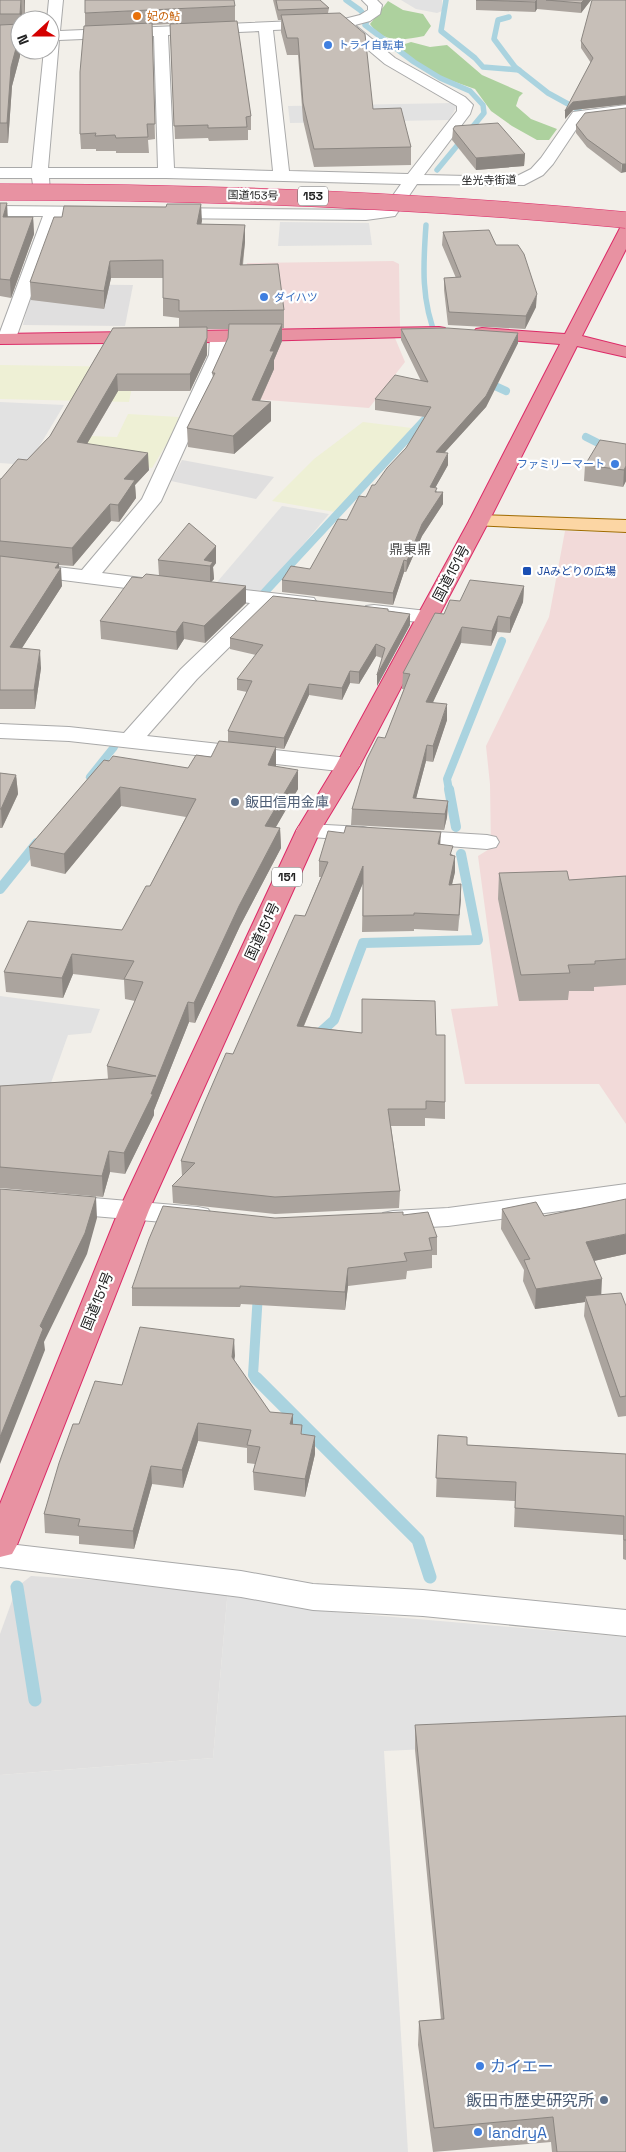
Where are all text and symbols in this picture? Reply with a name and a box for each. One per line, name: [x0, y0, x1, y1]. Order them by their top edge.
place label: 妃の鮎: [147, 9, 180, 23]
north arrow: [10, 10, 60, 60]
marker: 妃の鮎: [131, 10, 143, 22]
text: N: [13, 32, 33, 47]
place label: トライ自転車: [338, 38, 404, 52]
marker: トライ自転車: [322, 39, 334, 51]
street label: 坐光寺街道: [461, 173, 517, 187]
road number: 153: [298, 187, 328, 206]
street label: 国道153号: [227, 188, 279, 202]
place label: ダイハツ: [274, 290, 318, 304]
marker: ダイハツ: [258, 291, 270, 303]
place label: ファミリーマート: [517, 457, 605, 471]
marker: ファミリーマート: [609, 458, 621, 470]
district label: 鼎東鼎: [389, 540, 431, 558]
street label: 国道151号: [429, 541, 473, 605]
place label: JAみどりの広場: [537, 564, 616, 578]
marker: JAみどりの広場: [521, 565, 533, 577]
place label: 飯田信用金庫: [245, 793, 329, 811]
marker: 飯田信用金庫: [229, 796, 241, 808]
road number: 151: [272, 868, 302, 886]
street label: 国道151号: [241, 899, 283, 963]
street label: 国道151号: [77, 1269, 117, 1333]
place label: カイエー: [490, 2056, 554, 2077]
marker: カイエー: [474, 2060, 486, 2072]
place label: 飯田市歴史研究所: [466, 2090, 594, 2111]
marker: 飯田市歴史研究所: [598, 2094, 610, 2106]
place label: landryA: [488, 2122, 547, 2143]
marker: landryA: [472, 2126, 484, 2138]

